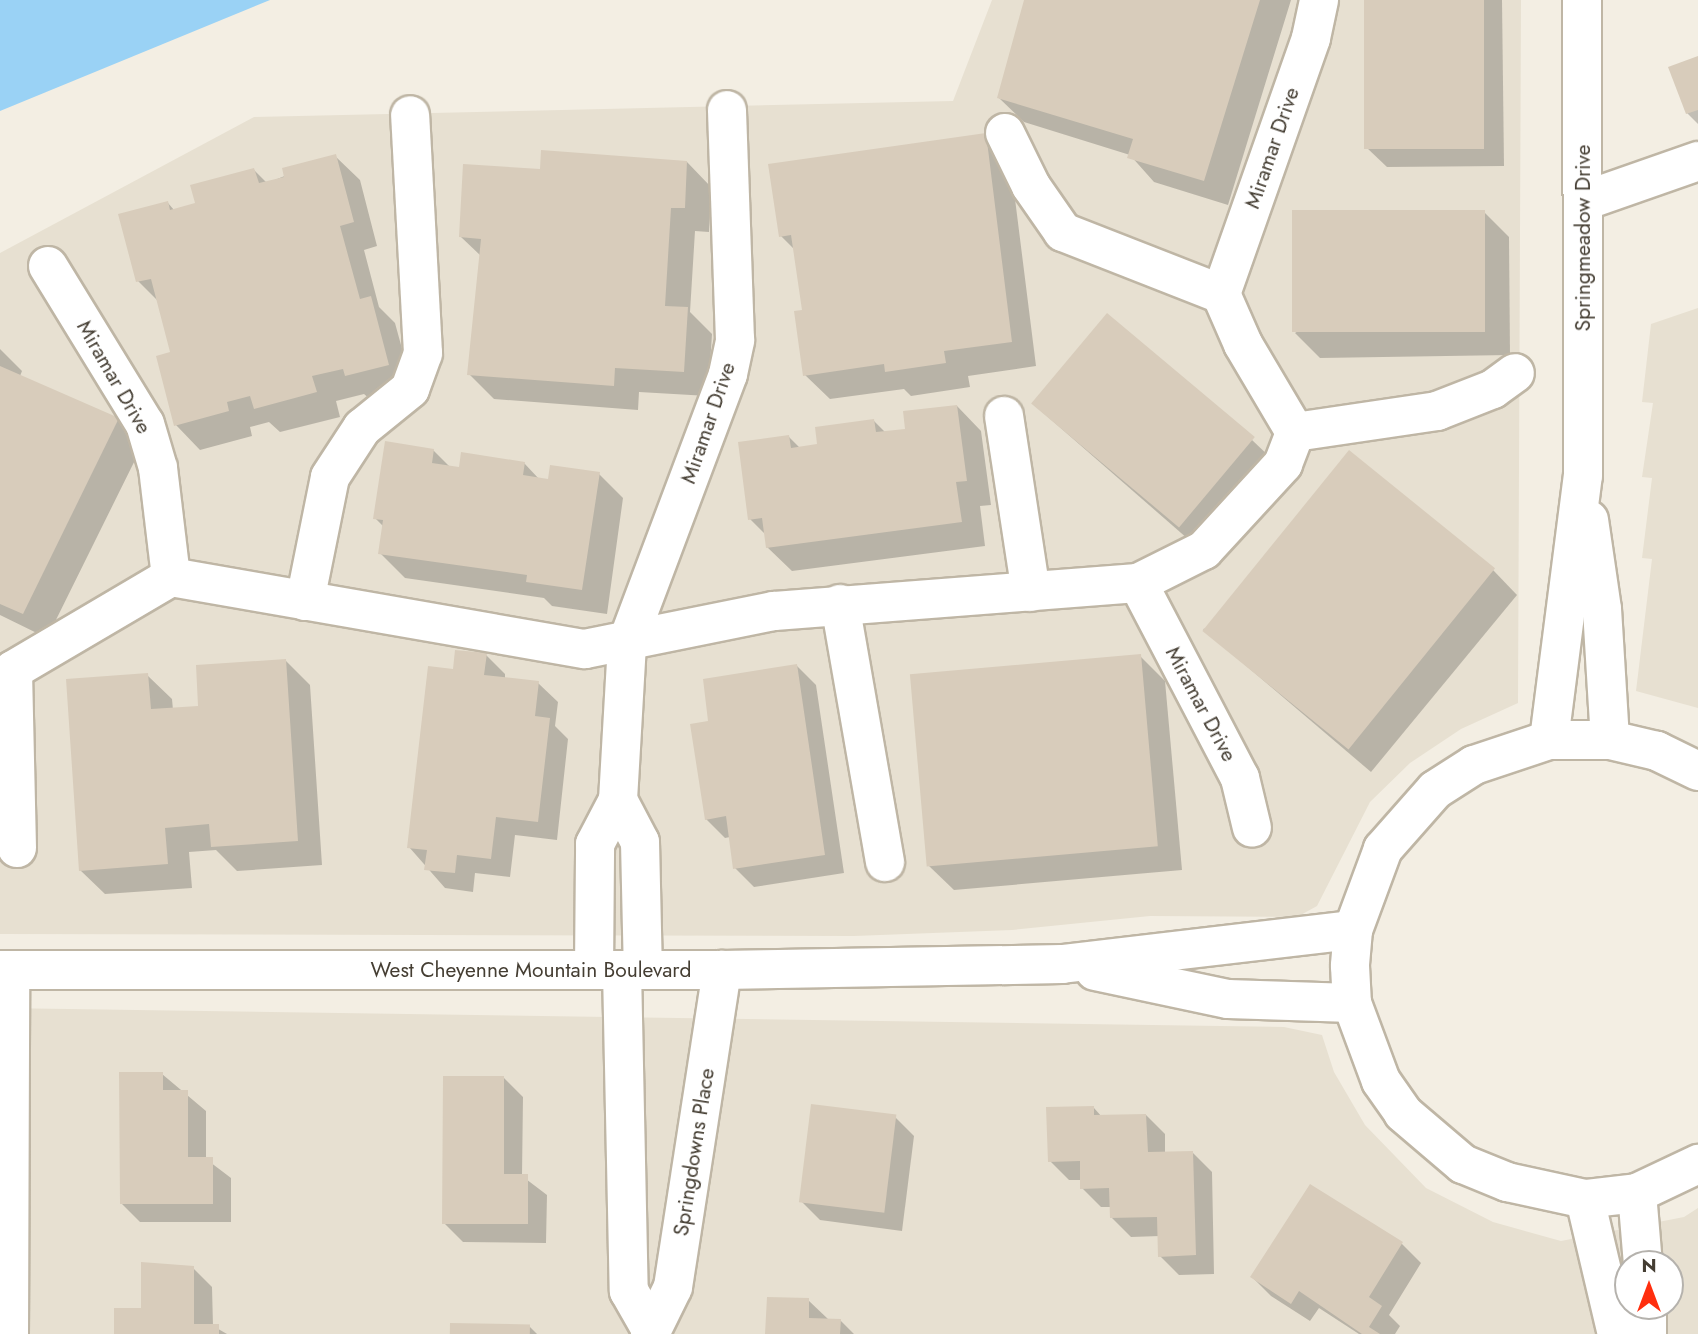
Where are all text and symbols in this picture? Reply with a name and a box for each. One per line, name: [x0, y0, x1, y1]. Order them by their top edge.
street label: Miramar Drive: [1240, 84, 1304, 212]
street label: Springmeadow Drive: [1570, 145, 1596, 331]
street label: Miramar Drive: [71, 316, 157, 438]
street label: Miramar Drive: [676, 359, 740, 487]
street label: Miramar Drive: [1160, 642, 1242, 766]
street label: West Cheyenne Mountain Boulevard: [370, 957, 692, 983]
street label: Springdowns Place: [668, 1066, 720, 1238]
north arrow: [1614, 1250, 1684, 1320]
text: N: [1641, 1252, 1657, 1279]

